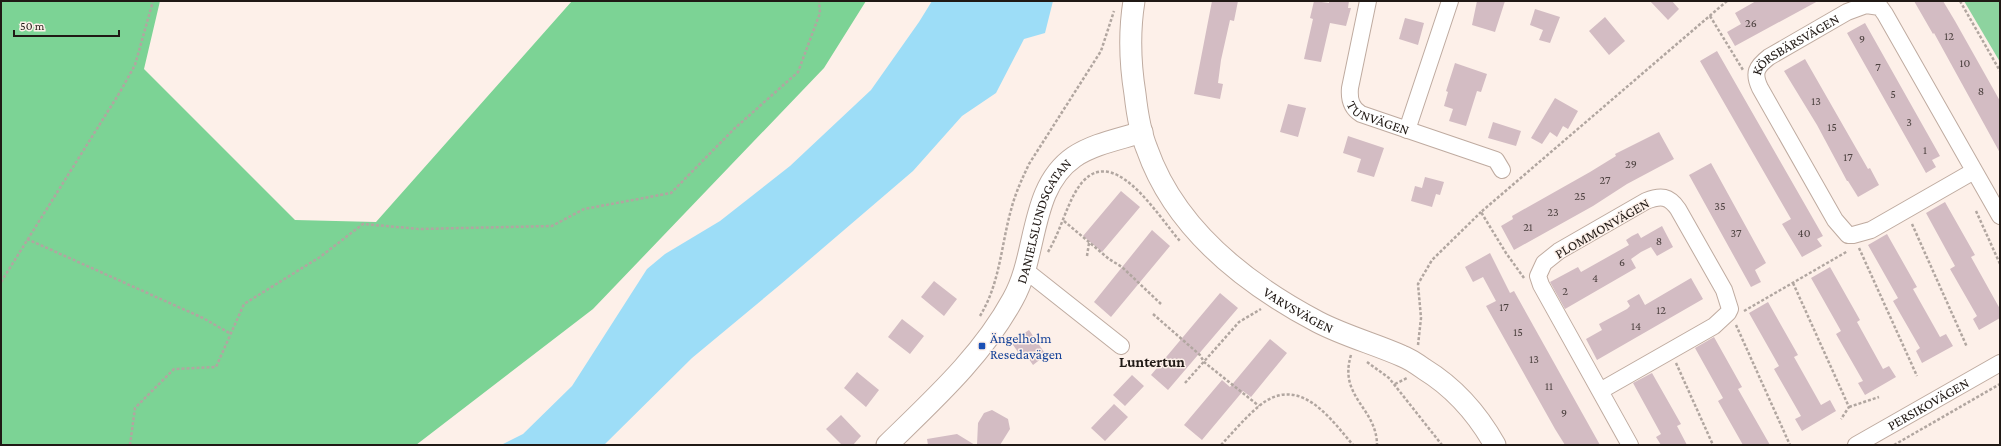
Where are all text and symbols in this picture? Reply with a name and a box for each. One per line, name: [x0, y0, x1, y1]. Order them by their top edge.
street label: KÖRSBÄRSVÄGEN: [1748, 10, 1842, 77]
scale bar: [14, 12, 119, 38]
house number: 26: [1745, 16, 1757, 30]
text: 50 m: [20, 19, 45, 33]
house number: 12: [1944, 29, 1954, 43]
house number: 9: [1859, 32, 1865, 46]
house number: 10: [1960, 56, 1971, 70]
house number: 7: [1875, 60, 1881, 74]
house number: 8: [1978, 84, 1984, 98]
house number: 5: [1890, 87, 1896, 101]
house number: 13: [1811, 94, 1821, 108]
street label: TUNVÄGEN: [1343, 98, 1412, 138]
house number: 3: [1906, 115, 1912, 129]
house number: 15: [1827, 120, 1837, 134]
house number: 1: [1923, 143, 1927, 157]
house number: 17: [1843, 150, 1853, 164]
street label: DANIELSLUNDSGATAN: [1013, 155, 1074, 286]
house number: 29: [1625, 157, 1637, 171]
house number: 27: [1599, 173, 1611, 187]
house number: 25: [1574, 189, 1586, 203]
street label: PLOMMONVÄGEN: [1552, 195, 1652, 261]
house number: 35: [1714, 199, 1726, 213]
house number: 23: [1547, 205, 1559, 219]
house number: 21: [1523, 220, 1533, 234]
house number: 37: [1730, 226, 1742, 240]
house number: 40: [1798, 226, 1811, 240]
house number: 8: [1656, 234, 1662, 248]
house number: 6: [1619, 255, 1625, 269]
house number: 4: [1592, 271, 1598, 285]
street label: VARVSVÄGEN: [1260, 284, 1336, 336]
house number: 2: [1562, 284, 1568, 298]
house number: 17: [1499, 300, 1509, 314]
house number: 12: [1656, 303, 1666, 317]
house number: 14: [1631, 319, 1641, 333]
house number: 15: [1513, 325, 1523, 339]
place label: Ängelholm Resedavägen: [990, 330, 1063, 362]
marker: Ängelholm Resedavägen: [977, 341, 987, 351]
house number: 13: [1529, 352, 1539, 366]
district label: Luntertun: [1119, 354, 1185, 370]
street label: PERSIKOVÄGEN: [1885, 374, 1972, 433]
house number: 11: [1545, 379, 1553, 393]
house number: 9: [1561, 406, 1567, 420]

